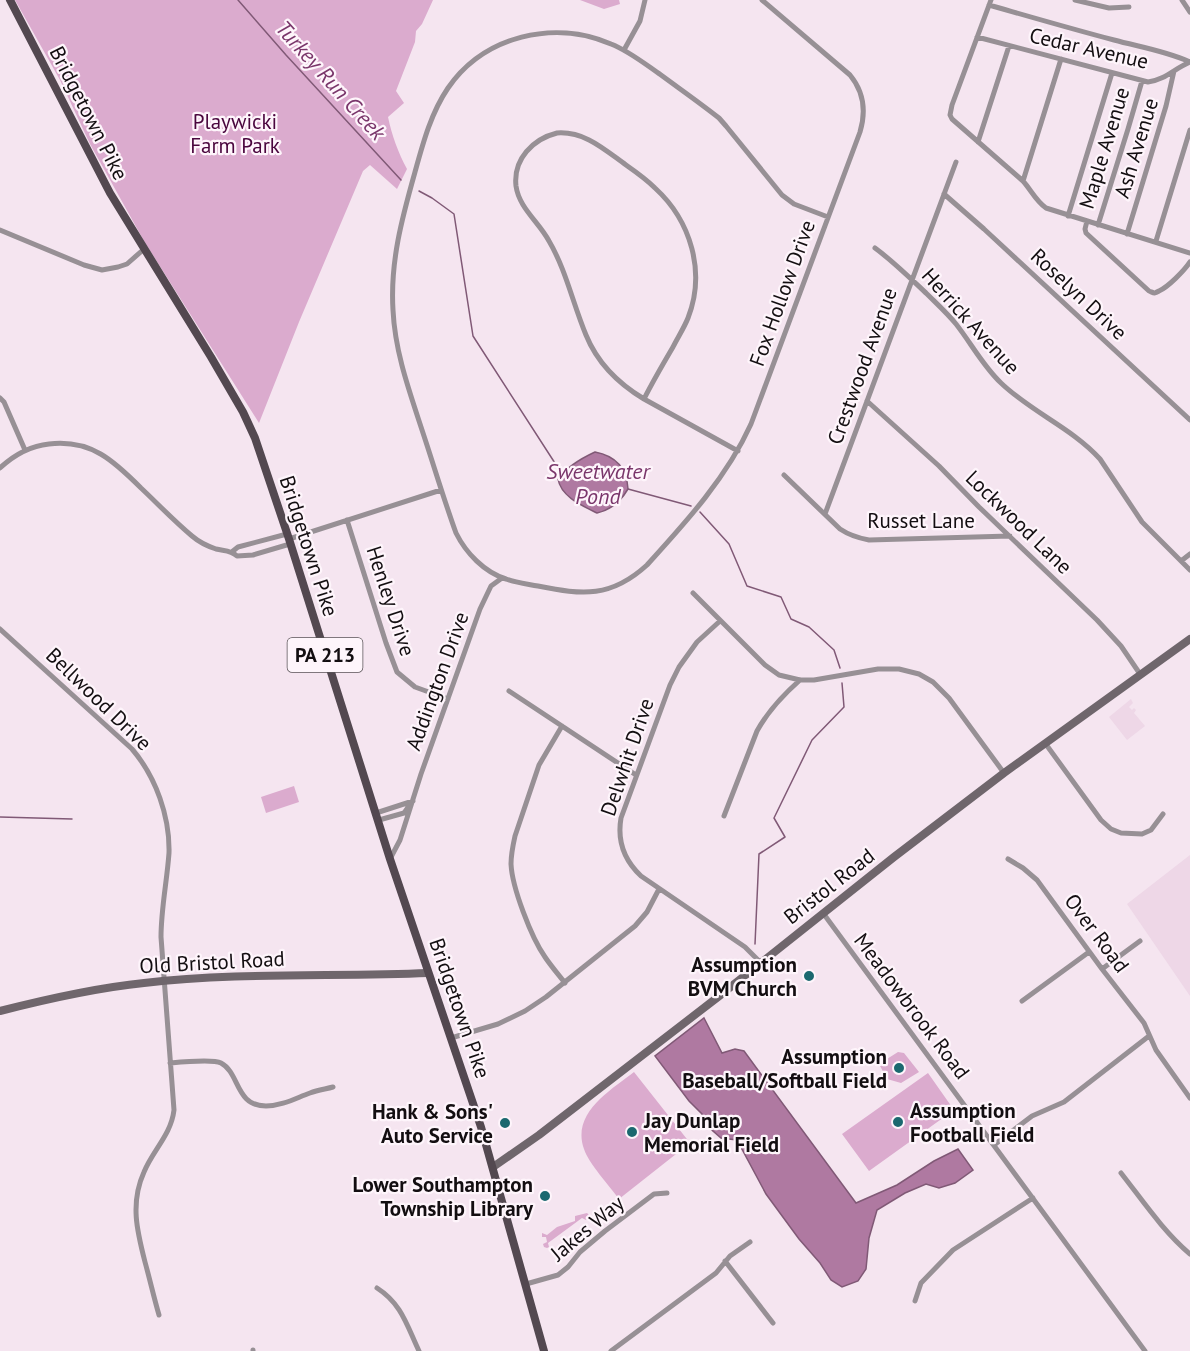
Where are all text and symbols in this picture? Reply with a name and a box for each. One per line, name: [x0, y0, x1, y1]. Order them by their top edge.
water label: Turkey Run Creek: [270, 14, 393, 146]
street label: Cedar Avenue: [1027, 21, 1151, 75]
street label: Bridgetown Pike: [44, 42, 134, 184]
street label: Maple Avenue: [1073, 84, 1135, 212]
street label: Ash Avenue: [1108, 95, 1164, 201]
park label: Playwicki Farm Park: [190, 108, 280, 159]
street label: Fox Hollow Drive: [743, 216, 821, 370]
street label: Roselyn Drive: [1025, 242, 1133, 346]
street label: Herrick Avenue: [916, 262, 1026, 380]
street label: Crestwood Avenue: [821, 284, 903, 448]
water label: Sweetwater Pond: [546, 457, 652, 510]
street label: Lockwood Lane: [960, 464, 1078, 580]
street label: Bridgetown Pike: [274, 472, 344, 620]
street label: Russet Lane: [867, 507, 975, 534]
street label: Henley Drive: [360, 542, 422, 660]
street label: Addington Drive: [399, 608, 475, 754]
road number: PA 213: [288, 638, 362, 672]
street label: Bellwood Drive: [40, 642, 158, 756]
street label: Delwhit Drive: [594, 695, 660, 819]
street label: Bristol Road: [778, 842, 880, 930]
street label: Over Road: [1059, 888, 1135, 978]
street label: Meadowbrook Road: [848, 928, 976, 1084]
street label: Bridgetown Pike: [423, 934, 497, 1082]
street label: Old Bristol Road: [139, 945, 285, 979]
place label: Assumption BVM Church: [688, 951, 797, 1002]
marker: Assumption BVM Church: [802, 969, 816, 983]
place label: Assumption Baseball/Softball Field: [682, 1043, 887, 1094]
marker: Assumption Baseball/Softball Field: [892, 1061, 906, 1075]
place label: Assumption Football Field: [910, 1097, 1034, 1148]
place label: Hank & Sons' Auto Service: [372, 1098, 493, 1149]
place label: Jay Dunlap Memorial Field: [643, 1107, 779, 1158]
marker: Assumption Football Field: [891, 1115, 905, 1129]
marker: Hank & Sons' Auto Service: [498, 1116, 512, 1130]
marker: Jay Dunlap Memorial Field: [625, 1125, 639, 1139]
place label: Lower Southampton Township Library: [352, 1171, 534, 1222]
marker: Lower Southampton Township Library: [538, 1189, 552, 1203]
street label: Jakes Way: [544, 1189, 629, 1267]

